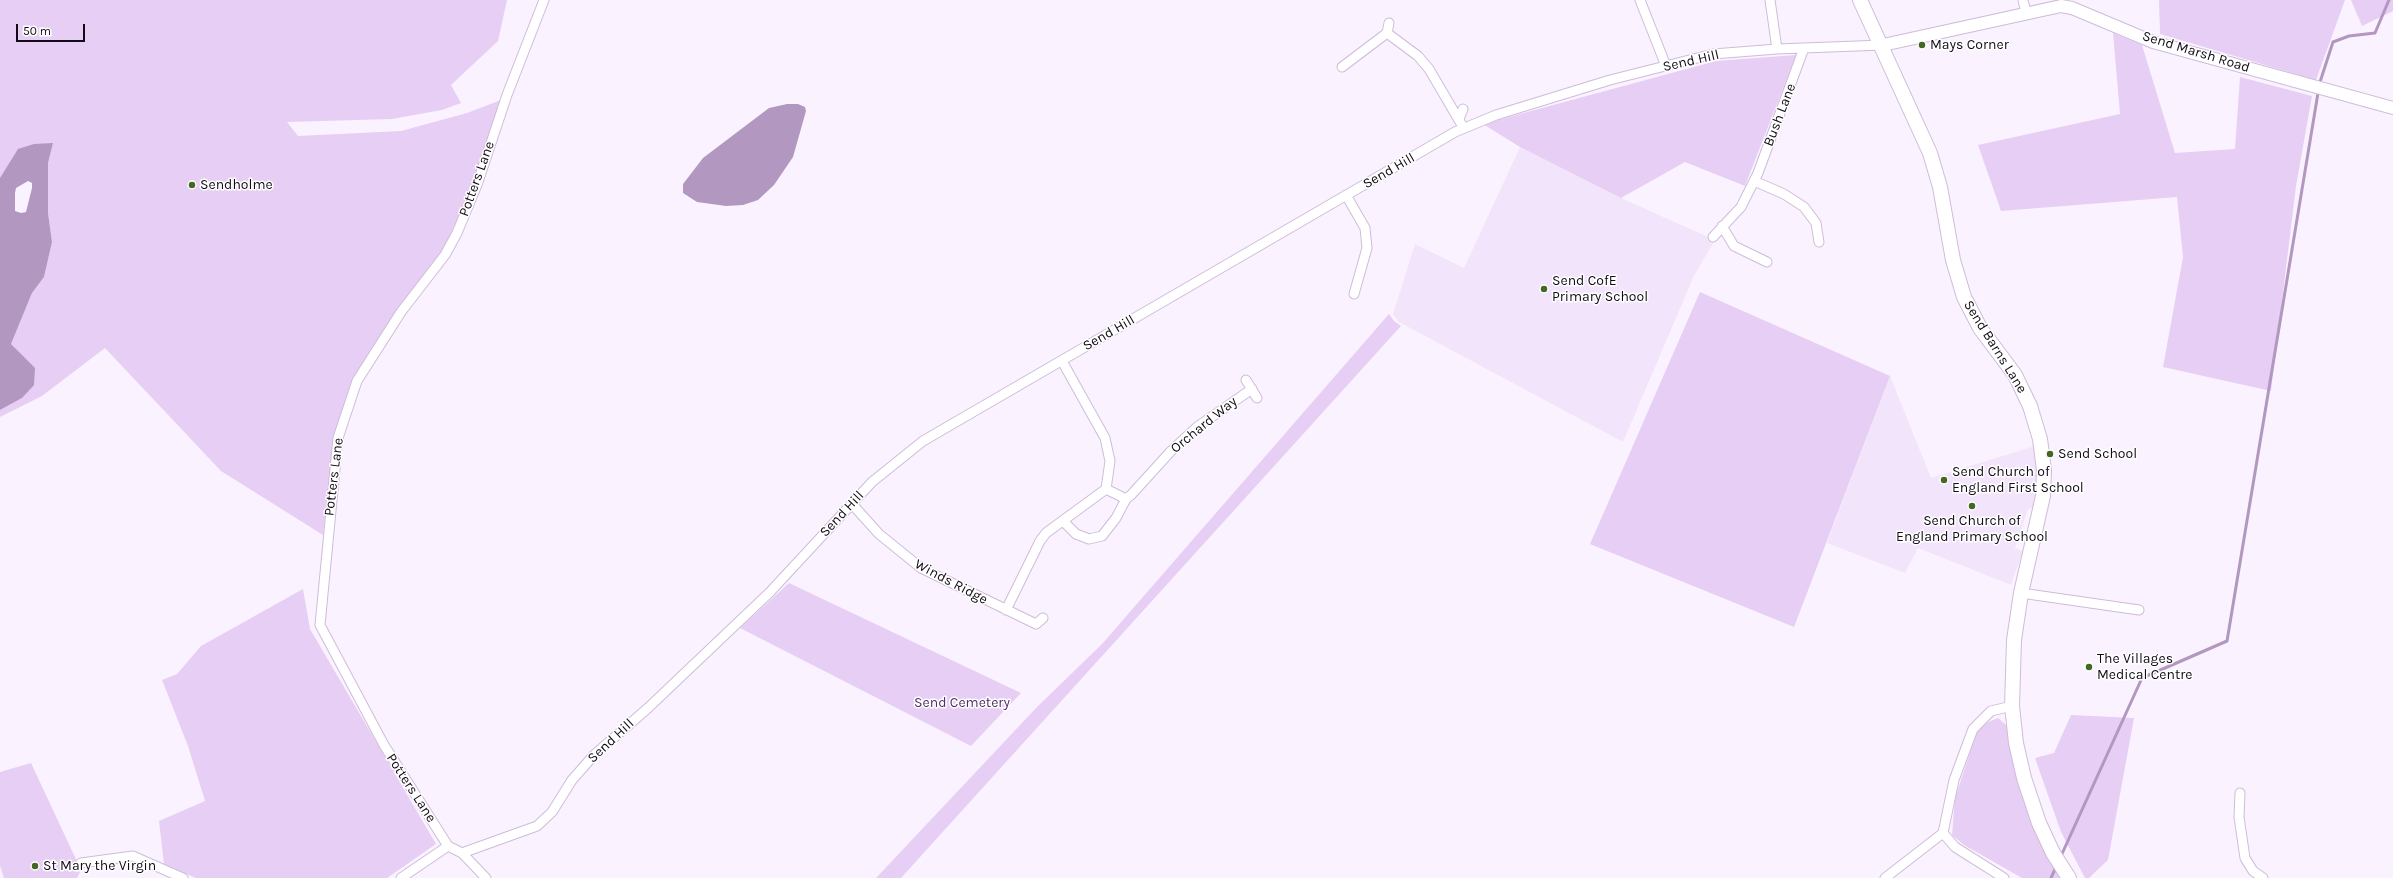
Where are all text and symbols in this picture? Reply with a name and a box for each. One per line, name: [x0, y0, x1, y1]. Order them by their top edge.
scale bar: [18, 16, 87, 42]
text: 50 m: [23, 24, 51, 38]
street label: Send Marsh Road: [2140, 28, 2252, 76]
place label: Mays Corner: [1930, 37, 2009, 53]
marker: Mays Corner: [1917, 40, 1927, 50]
street label: Send Hill: [1661, 46, 1721, 76]
street label: Bush Lane: [1760, 81, 1800, 149]
street label: Potters Lane: [456, 139, 498, 219]
street label: Send Hill: [1360, 149, 1418, 193]
place label: Sendholme: [200, 177, 273, 193]
marker: Sendholme: [187, 180, 197, 190]
place label: Send CofE Primary School: [1552, 273, 1648, 306]
marker: Send CofE Primary School: [1539, 284, 1549, 294]
street label: Send Barns Lane: [1960, 298, 2030, 396]
street label: Send Hill: [1080, 311, 1138, 355]
street label: Orchard Way: [1167, 393, 1241, 457]
street label: Potters Lane: [321, 437, 347, 517]
place label: Send School: [2058, 446, 2137, 462]
marker: Send School: [2045, 449, 2055, 459]
place label: Send Church of England First School: [1952, 464, 2084, 496]
marker: Send Church of England First School: [1939, 475, 1949, 485]
street label: Send Hill: [816, 487, 868, 541]
marker: Send Church of England Primary School: [1967, 501, 1977, 511]
place label: Send Church of England Primary School: [1896, 513, 2048, 546]
street label: Winds Ridge: [912, 556, 990, 608]
place label: The Villages Medical Centre: [2097, 651, 2192, 684]
marker: The Villages Medical Centre: [2084, 662, 2094, 672]
park label: Send Cemetery: [914, 695, 1010, 711]
street label: Send Hill: [584, 715, 638, 767]
street label: Potters Lane: [383, 750, 439, 826]
place label: St Mary the Virgin: [43, 858, 156, 874]
marker: St Mary the Virgin: [30, 861, 40, 871]

